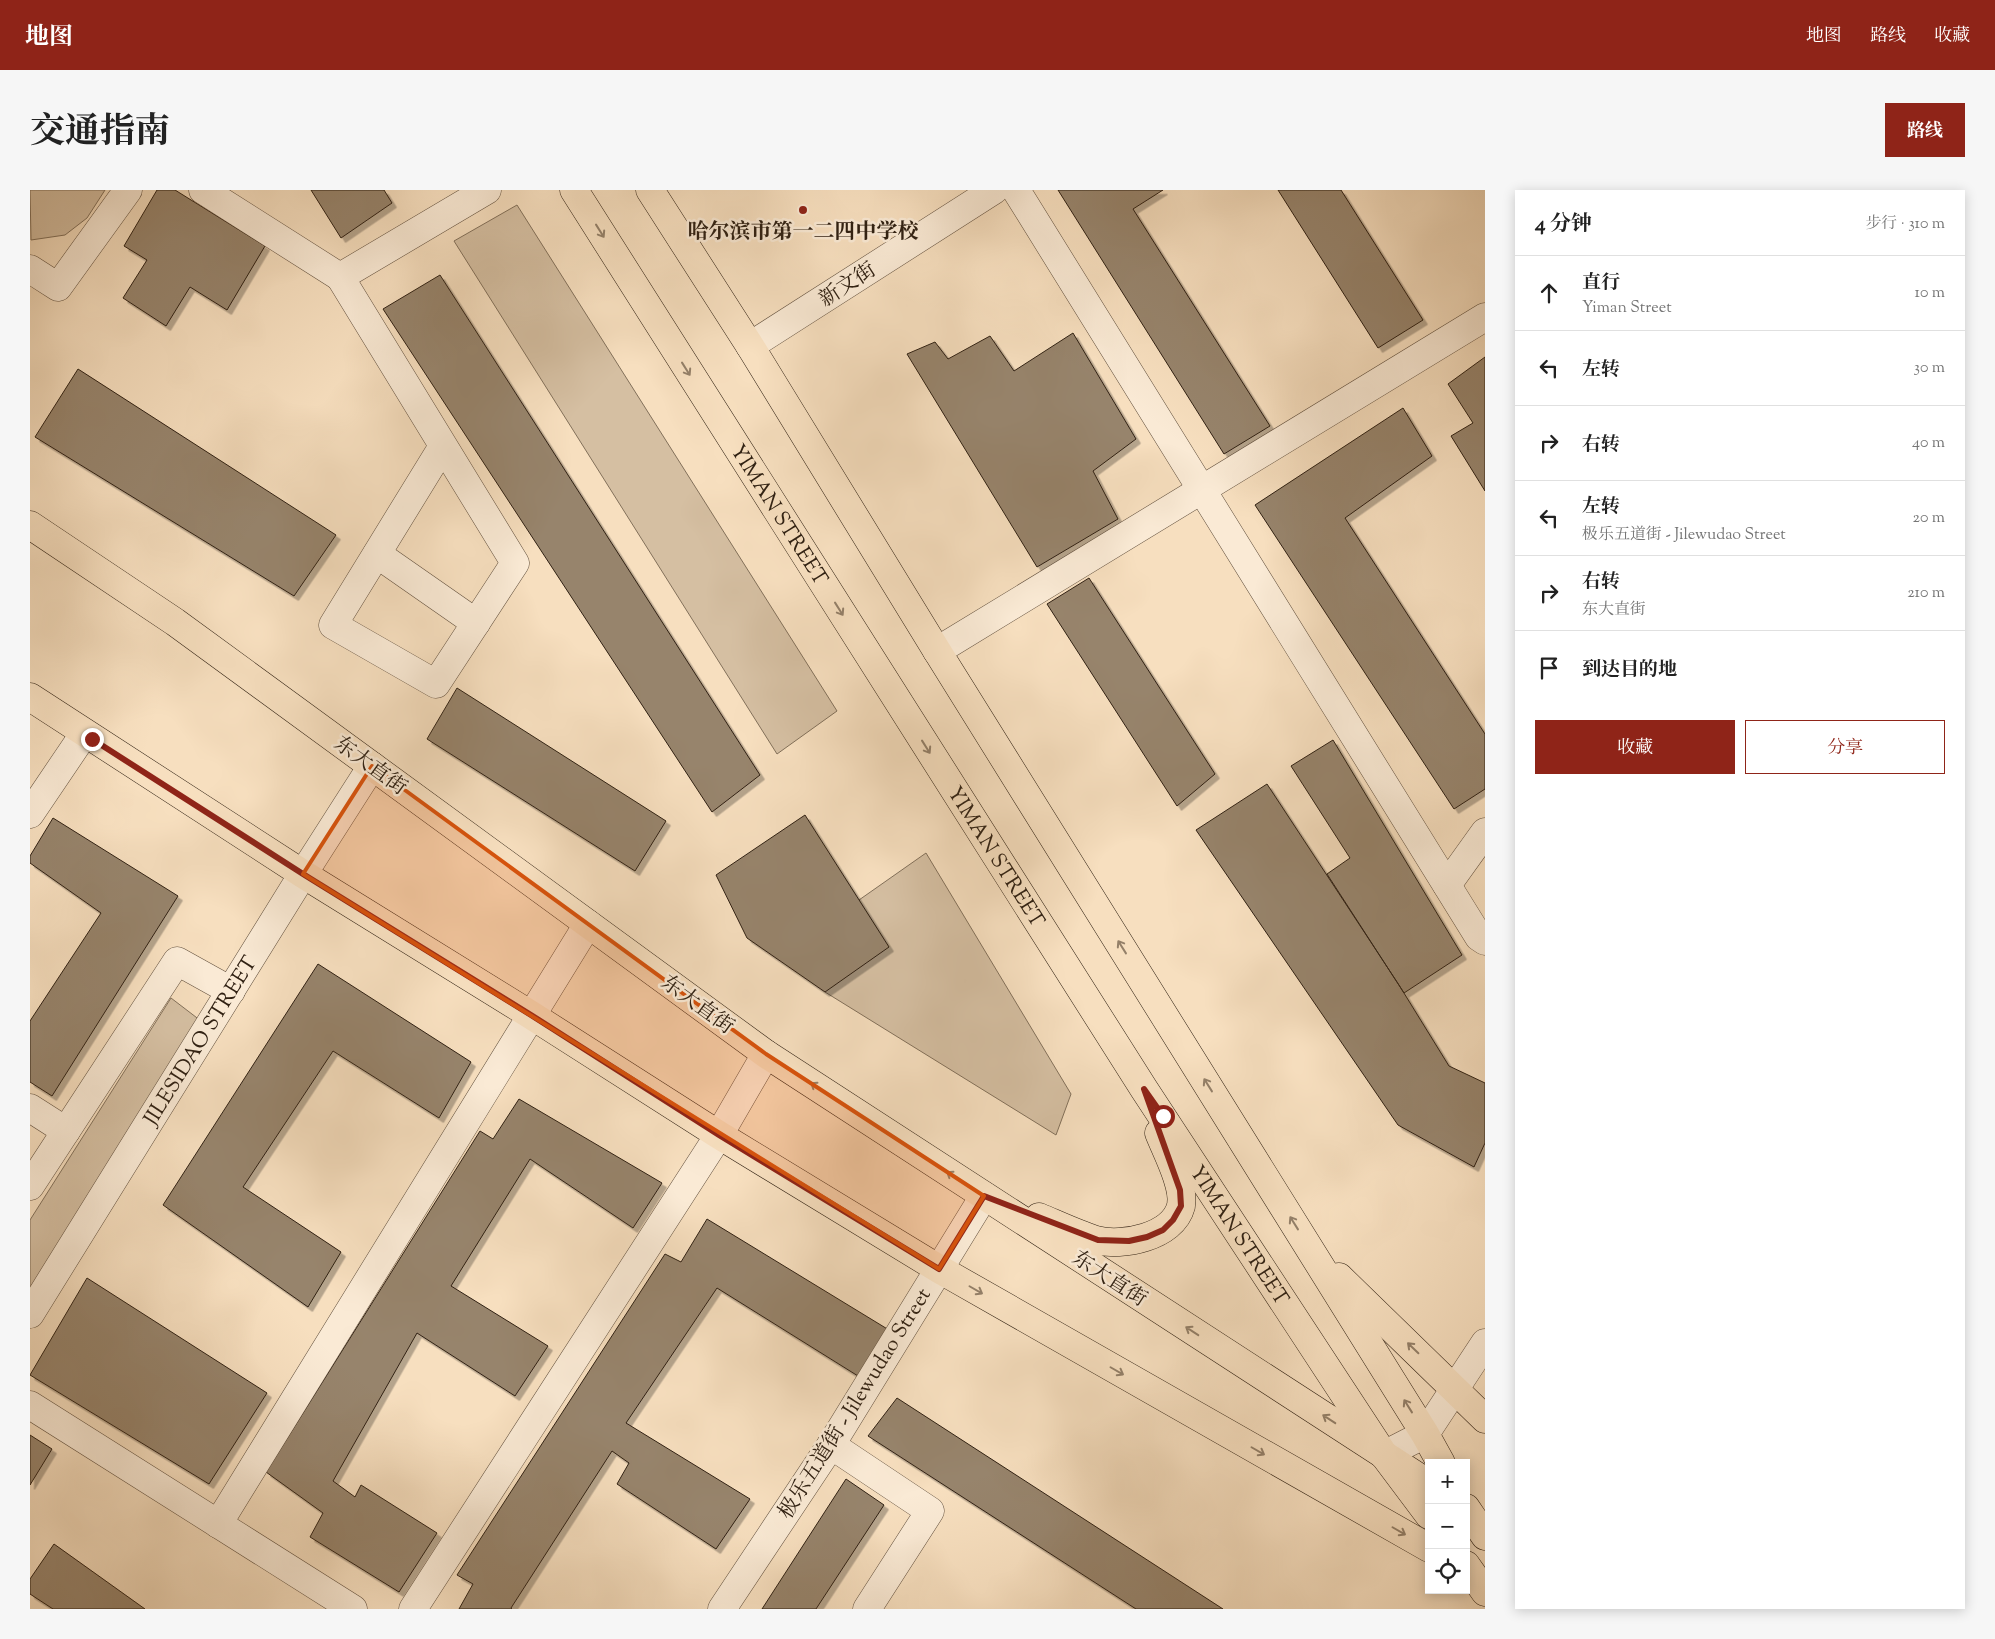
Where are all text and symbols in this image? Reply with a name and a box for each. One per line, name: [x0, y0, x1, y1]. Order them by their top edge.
text: 地图: [25, 21, 73, 55]
text: 地图: [1806, 24, 1842, 50]
text: 路线: [1870, 24, 1906, 50]
text: 收藏: [1934, 24, 1970, 50]
button: 路线: [1885, 103, 1965, 157]
text: 交通指南: [30, 108, 170, 159]
marker: 哈尔滨市第一二四中学校: [797, 204, 809, 216]
text: 4 分钟: [1535, 210, 1592, 240]
text: 步行 · 310 m: [1865, 213, 1945, 236]
place label: 哈尔滨市第一二四中学校: [688, 218, 919, 248]
one-way arrow: [595, 224, 605, 238]
street label: 新文街: [814, 256, 883, 315]
text: 直行: [1582, 270, 1620, 297]
icon: ahead: [1535, 279, 1563, 307]
text: 10 m: [1915, 282, 1945, 305]
text: Yiman Street: [1582, 297, 1672, 320]
icon: left: [1535, 354, 1563, 382]
text: 左转: [1582, 357, 1620, 384]
text: 30 m: [1914, 357, 1945, 380]
one-way arrow: [682, 361, 692, 375]
icon: right: [1535, 429, 1563, 457]
text: 右转: [1582, 432, 1620, 459]
text: 40 m: [1912, 432, 1945, 455]
street label: YIMAN STREET: [722, 439, 834, 592]
text: 左转: [1582, 494, 1620, 521]
icon: left: [1535, 504, 1563, 532]
text: 20 m: [1912, 507, 1945, 530]
text: 极乐五道街 - Jilewudao Street: [1582, 524, 1786, 547]
text: 右转: [1582, 569, 1620, 596]
icon: right: [1535, 579, 1563, 607]
text: 210 m: [1907, 582, 1945, 605]
text: 东大直街: [1582, 599, 1646, 622]
one-way arrow: [834, 602, 844, 616]
icon: arrive: [1535, 654, 1563, 682]
text: 到达目的地: [1582, 657, 1677, 684]
button: 收藏: [1535, 720, 1735, 774]
button: 分享: [1745, 720, 1945, 774]
route end: [81, 728, 104, 751]
street label: 东大直街: [327, 730, 413, 803]
one-way arrow: [921, 739, 931, 753]
street label: YIMAN STREET: [939, 781, 1051, 934]
one-way arrow: [1117, 941, 1127, 955]
street label: JILESIDAO STREET: [137, 951, 266, 1133]
street label: 东大直街: [654, 969, 740, 1042]
one-way arrow: [1203, 1079, 1213, 1093]
one-way arrow: [810, 1082, 824, 1092]
route start: [1152, 1105, 1175, 1128]
street label: YIMAN STREET: [1181, 1160, 1295, 1312]
one-way arrow: [947, 1171, 961, 1181]
one-way arrow: [1288, 1217, 1298, 1231]
street label: 东大直街: [1066, 1244, 1152, 1315]
street label: 极乐五道街 - Jilewudao Street: [772, 1283, 939, 1525]
one-way arrow: [968, 1286, 982, 1296]
one-way arrow: [1186, 1326, 1200, 1336]
one-way arrow: [1406, 1342, 1419, 1354]
one-way arrow: [1109, 1366, 1123, 1376]
one-way arrow: [1402, 1399, 1412, 1413]
one-way arrow: [1322, 1414, 1336, 1424]
one-way arrow: [1250, 1447, 1265, 1456]
map controls: [1425, 1459, 1470, 1594]
button: +: [1425, 1459, 1470, 1504]
button: −: [1425, 1504, 1470, 1549]
one-way arrow: [1392, 1527, 1406, 1537]
button: locate: [1425, 1549, 1470, 1594]

